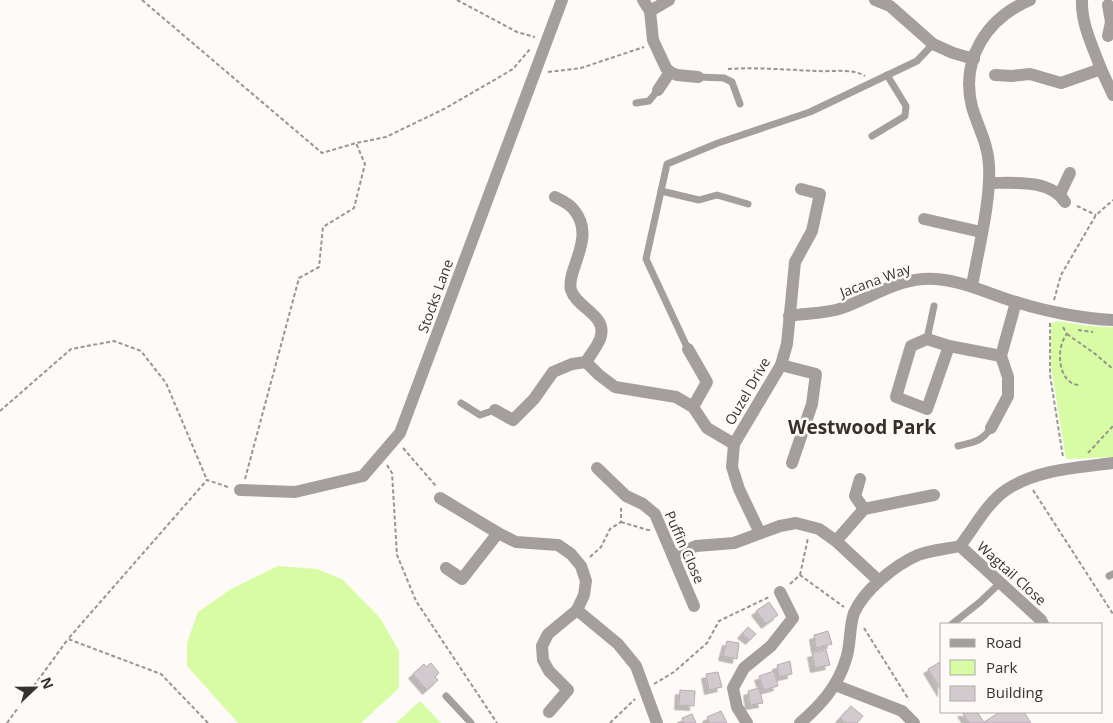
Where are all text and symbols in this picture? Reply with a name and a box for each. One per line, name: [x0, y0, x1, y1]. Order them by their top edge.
street label: Stocks Lane: [413, 256, 457, 335]
street label: Jacana Way: [835, 258, 914, 302]
street label: Ouzel Drive: [720, 354, 774, 428]
district label: Westwood Park: [788, 414, 936, 440]
street label: Puffin Close: [661, 508, 709, 586]
street label: Wagtail Close: [973, 537, 1051, 609]
legend: [940, 623, 1103, 713]
text: Road: [986, 632, 1022, 652]
text: Park: [986, 657, 1017, 677]
north arrow: [10, 663, 60, 713]
text: N: [37, 674, 58, 692]
text: Building: [986, 682, 1043, 702]

